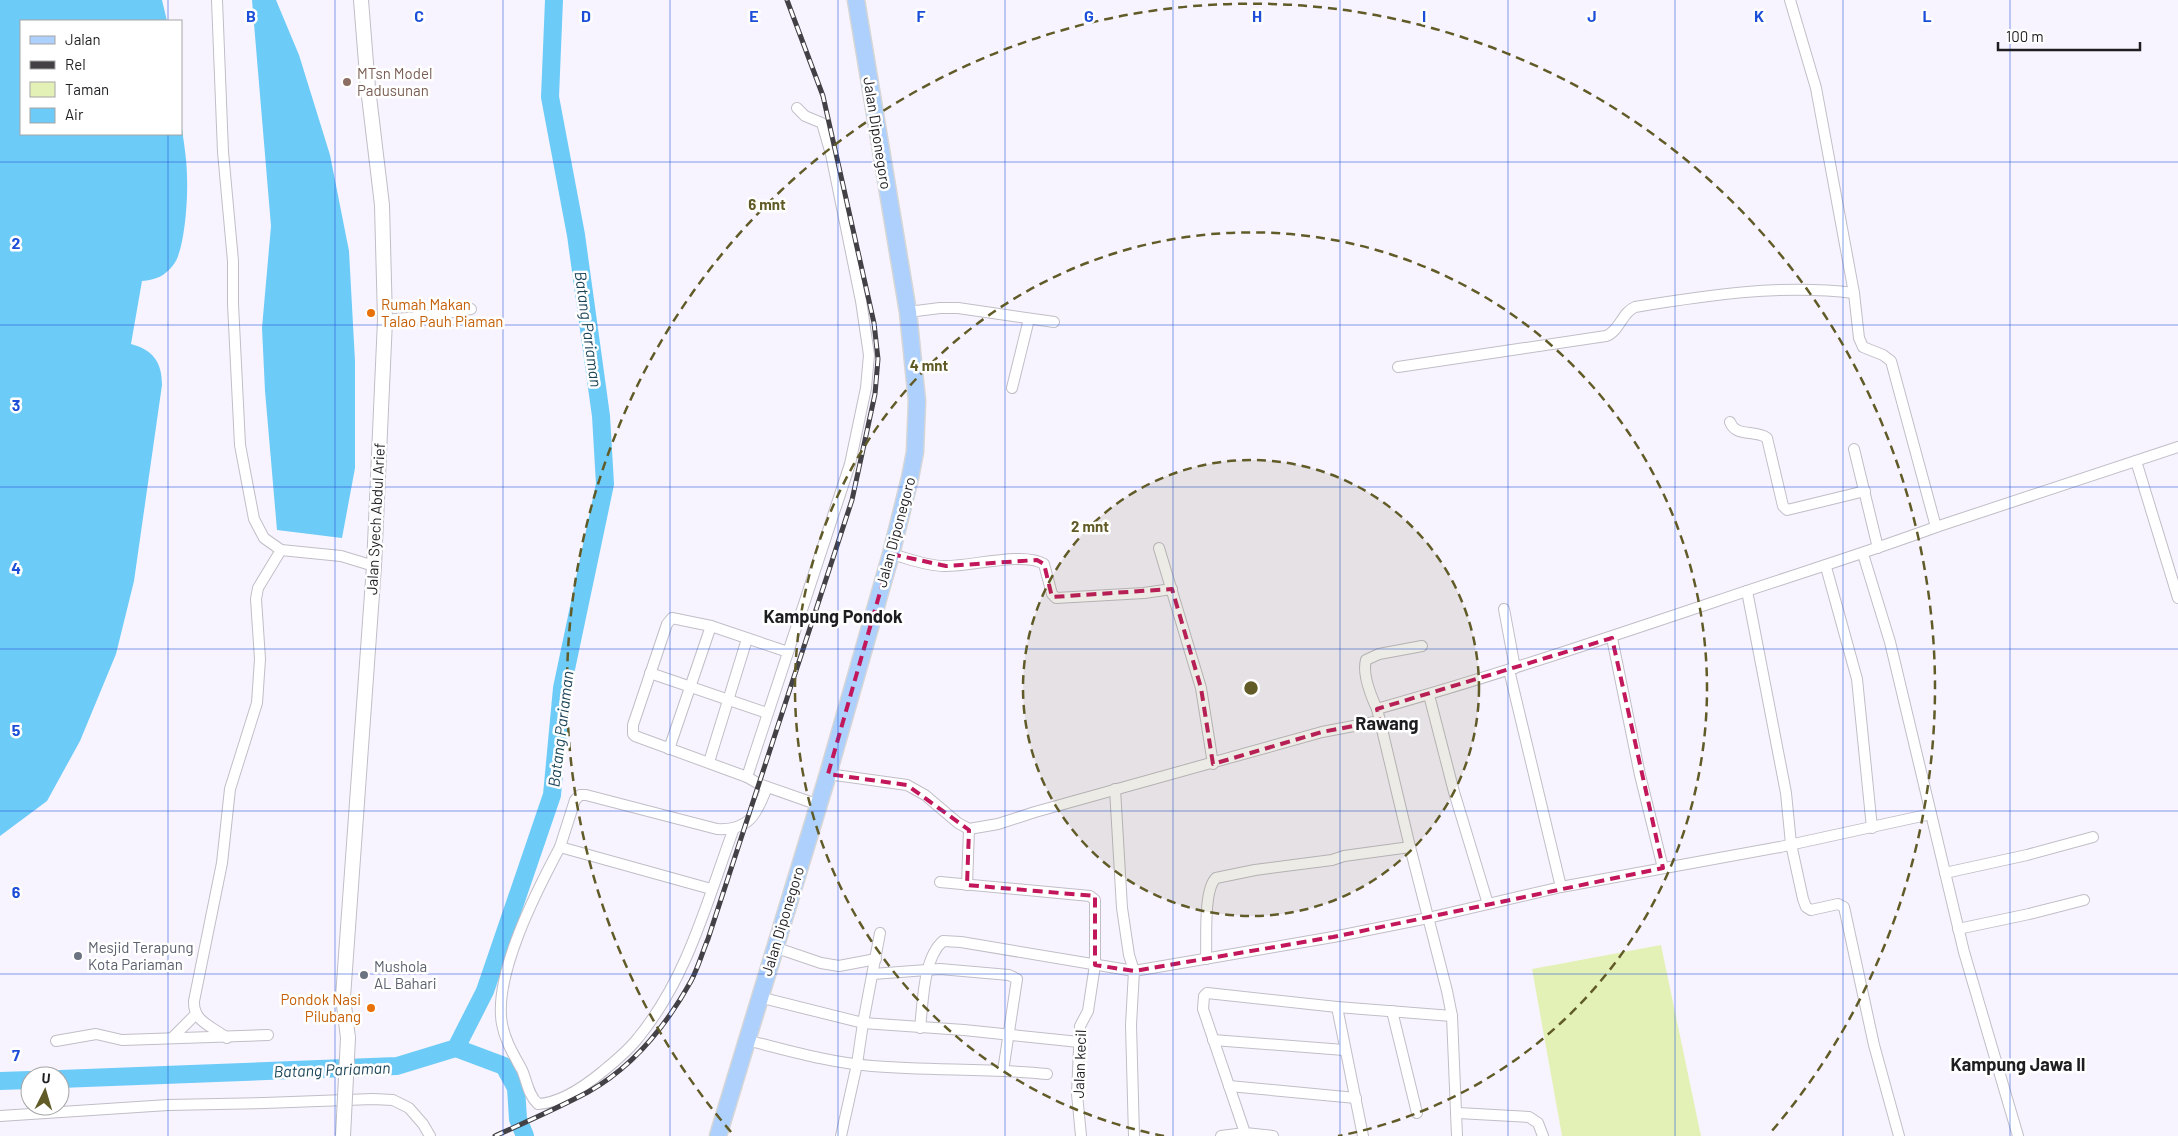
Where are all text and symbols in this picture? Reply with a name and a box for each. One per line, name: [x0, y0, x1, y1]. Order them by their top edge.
text: B: [246, 6, 256, 25]
text: C: [414, 6, 424, 25]
text: D: [581, 6, 591, 25]
text: E: [749, 6, 759, 25]
text: F: [917, 6, 926, 25]
text: G: [1084, 6, 1094, 25]
text: H: [1252, 6, 1262, 25]
text: I: [1422, 6, 1426, 25]
text: J: [1587, 6, 1597, 25]
text: K: [1754, 6, 1764, 25]
text: L: [1922, 6, 1932, 25]
legend: [20, 20, 182, 135]
scale bar: [1998, 20, 2140, 52]
text: 100 m: [2006, 27, 2044, 45]
text: Jalan: [65, 30, 101, 48]
text: Rel: [65, 55, 86, 73]
place label: MTsn Model Padusunan: [357, 64, 432, 99]
street label: Jalan Diponegoro: [860, 75, 896, 191]
marker: MTsn Model Padusunan: [341, 76, 353, 88]
text: Taman: [65, 80, 109, 98]
text: Air: [65, 105, 84, 123]
text: 6 mnt: [748, 195, 786, 213]
text: 2: [12, 233, 21, 252]
water label: Batang Pariaman: [571, 270, 607, 388]
place label: Rumah Makan Talao Pauh Piaman: [381, 295, 503, 330]
marker: Rumah Makan Talao Pauh Piaman: [365, 307, 377, 319]
text: 4 mnt: [910, 356, 949, 374]
text: 3: [12, 395, 20, 414]
street label: Jalan Syech Abdul Arief: [362, 442, 388, 596]
street label: Jalan Diponegoro: [872, 475, 918, 589]
text: 2 mnt: [1071, 517, 1109, 535]
text: 4: [11, 558, 21, 577]
district label: Kampung Pondok: [763, 605, 903, 627]
water label: Batang Pariaman: [543, 670, 577, 788]
centre of rings: [1242, 679, 1260, 697]
district label: Rawang: [1355, 712, 1419, 734]
text: 5: [12, 720, 21, 739]
street label: Jalan Diponegoro: [757, 864, 807, 978]
text: 6: [12, 882, 21, 901]
place label: Mesjid Terapung Kota Pariaman: [88, 938, 194, 973]
marker: Mesjid Terapung Kota Pariaman: [72, 950, 84, 962]
place label: Mushola AL Bahari: [374, 957, 437, 992]
marker: Mushola AL Bahari: [358, 969, 370, 981]
place label: Pondok Nasi Pilubang: [281, 990, 361, 1025]
marker: Pondok Nasi Pilubang: [365, 1002, 377, 1014]
street label: Jalan kecil: [1069, 1029, 1089, 1099]
text: 7: [12, 1045, 20, 1064]
district label: Kampung Jawa II: [1950, 1053, 2086, 1075]
water label: Batang Pariaman: [273, 1057, 391, 1081]
north arrow: [20, 1066, 70, 1116]
text: U: [41, 1069, 51, 1086]

